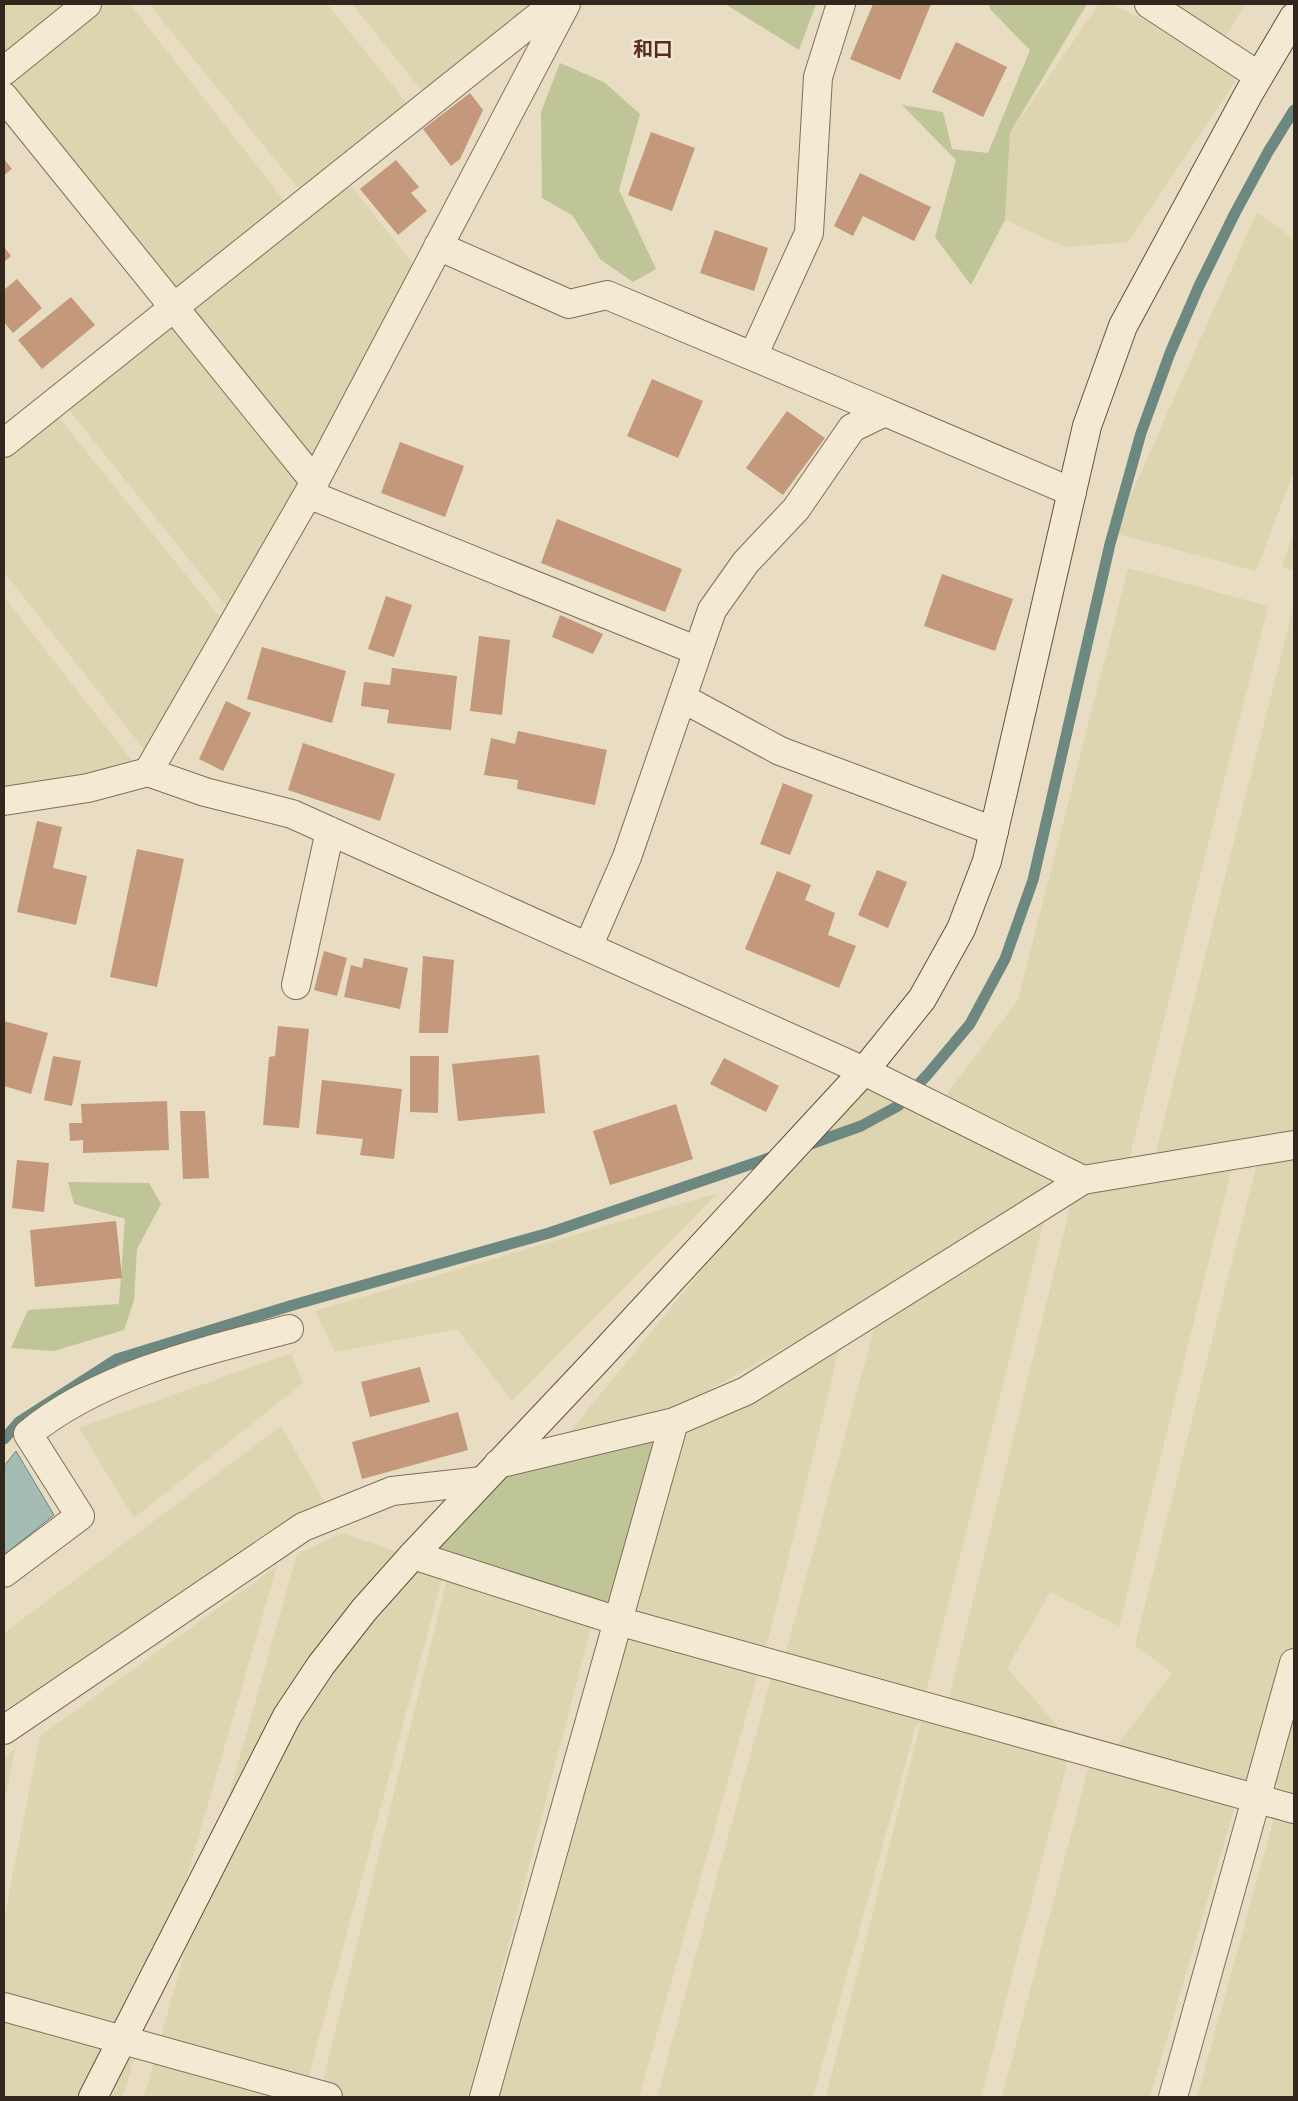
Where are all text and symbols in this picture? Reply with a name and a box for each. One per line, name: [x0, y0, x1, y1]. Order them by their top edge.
district label: 和口: [633, 38, 673, 60]

